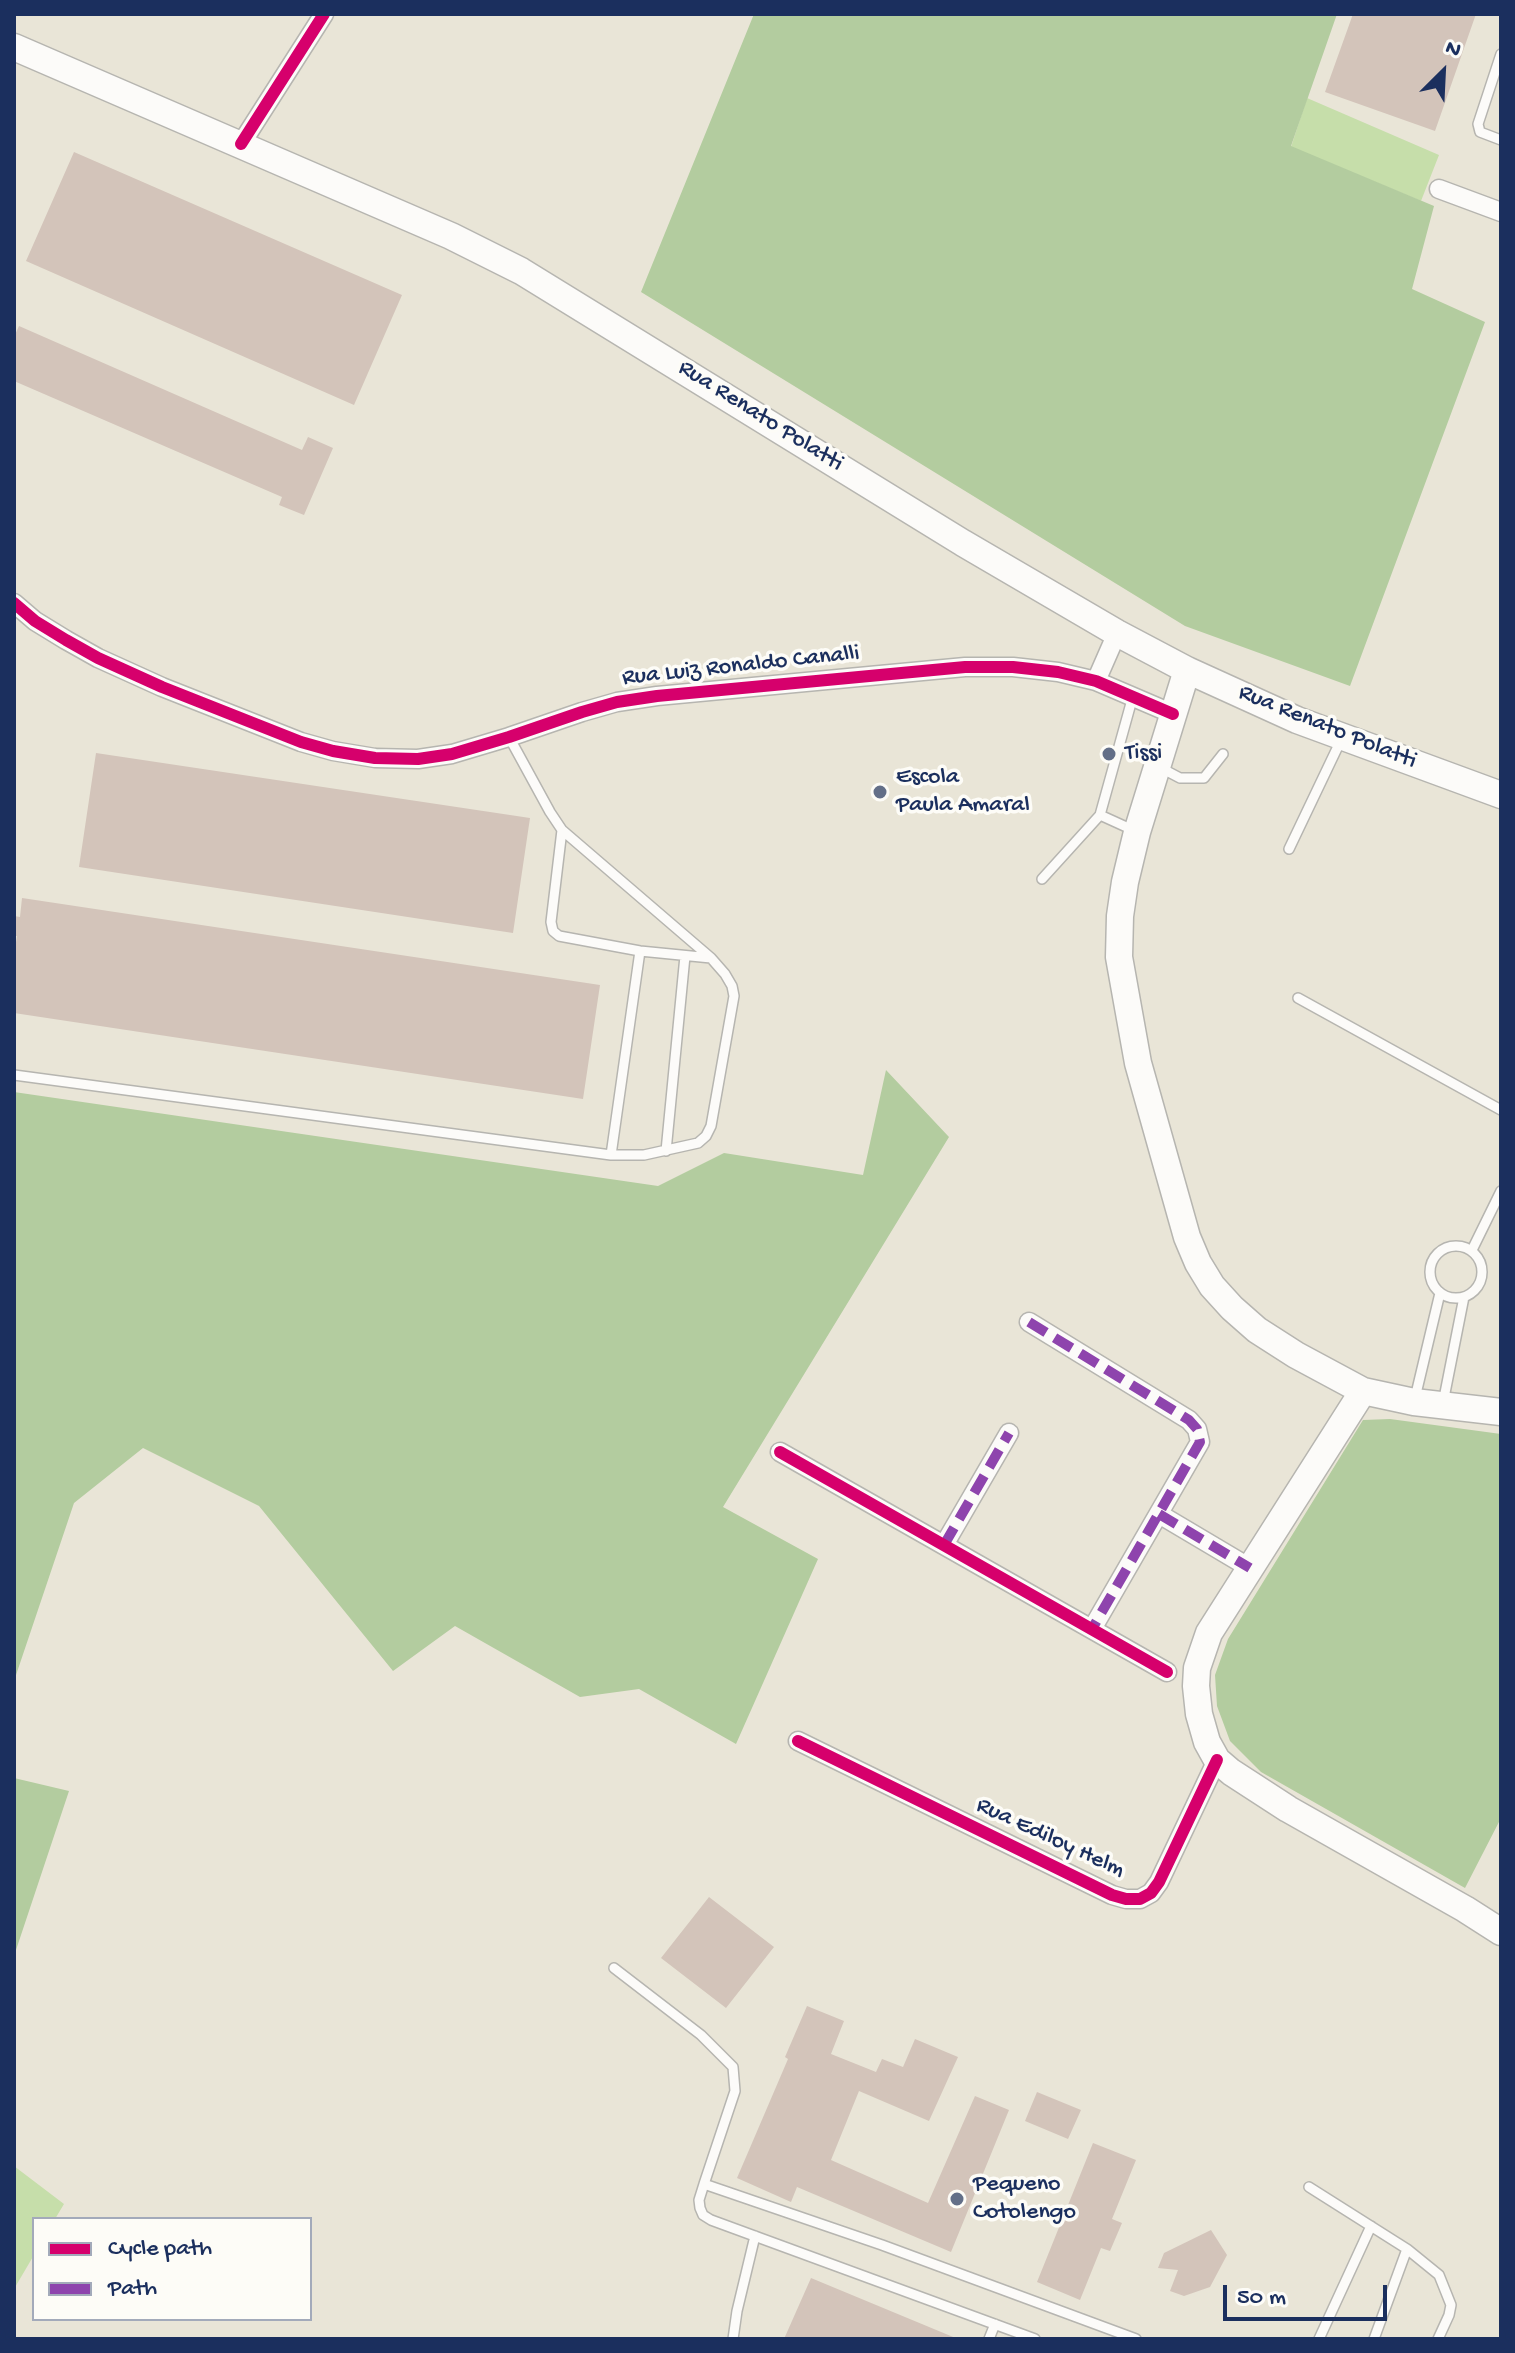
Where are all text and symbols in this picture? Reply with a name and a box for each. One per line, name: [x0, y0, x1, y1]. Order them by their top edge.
north arrow: [1403, 32, 1483, 112]
text: N: [1441, 35, 1465, 65]
street label: Rua Renato Polatti: [672, 355, 848, 479]
street label: Rua Luiz Ronaldo Canalli: [621, 640, 861, 694]
street label: Rua Renato Polatti: [1234, 679, 1420, 777]
place label: Tissi: [1125, 740, 1162, 768]
marker: Tissi: [1100, 745, 1118, 763]
place label: Escola Paula Amaral: [896, 764, 1030, 820]
marker: Escola Paula Amaral: [871, 783, 889, 801]
street label: Rua Ediloy Helm: [971, 1792, 1129, 1886]
place label: Pequeno Cotolengo: [973, 2171, 1076, 2227]
marker: Pequeno Cotolengo: [948, 2190, 966, 2208]
legend: [32, 2217, 312, 2321]
text: Cycle path: [108, 2235, 212, 2264]
scale bar: [1227, 2269, 1391, 2319]
text: Path: [108, 2275, 157, 2304]
text: 50 m: [1237, 2284, 1286, 2313]

